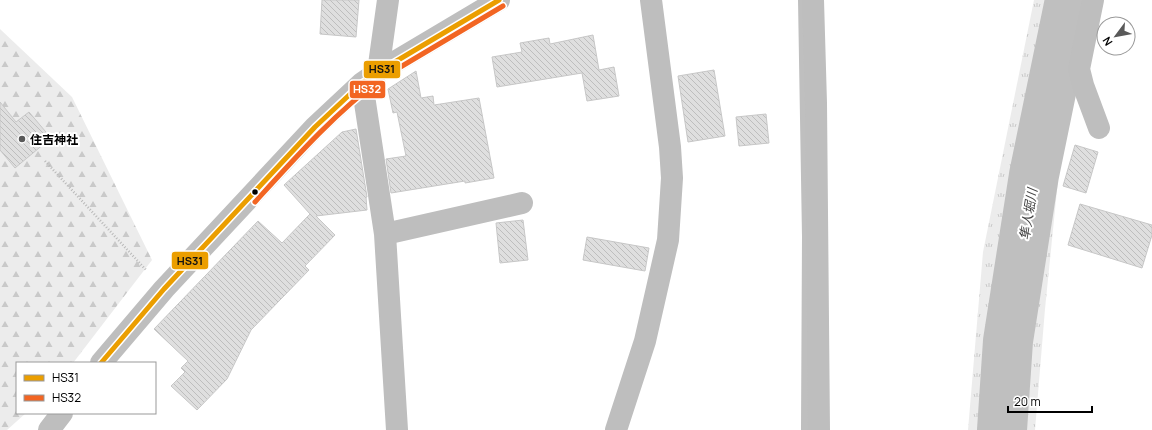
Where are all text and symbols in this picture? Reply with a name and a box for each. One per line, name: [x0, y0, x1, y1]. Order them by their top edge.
north arrow: [1096, 16, 1136, 56]
text: N: [1099, 34, 1116, 49]
line badge: HS31: [363, 60, 401, 79]
text: HS31: [369, 61, 395, 76]
line badge: HS32: [349, 80, 386, 99]
text: HS32: [353, 81, 381, 96]
place label: 住吉神社: [30, 131, 78, 148]
marker: 住吉神社: [17, 134, 27, 144]
water label: 隼人堀川: [1015, 185, 1041, 241]
unlabelled marker: [250, 187, 260, 197]
line badge: HS31: [171, 251, 209, 270]
text: HS31: [177, 253, 203, 268]
legend: [16, 362, 156, 414]
text: HS31: [52, 369, 79, 386]
scale bar: [1008, 388, 1092, 414]
text: HS32: [52, 389, 81, 406]
text: 20 m: [1014, 393, 1041, 410]

